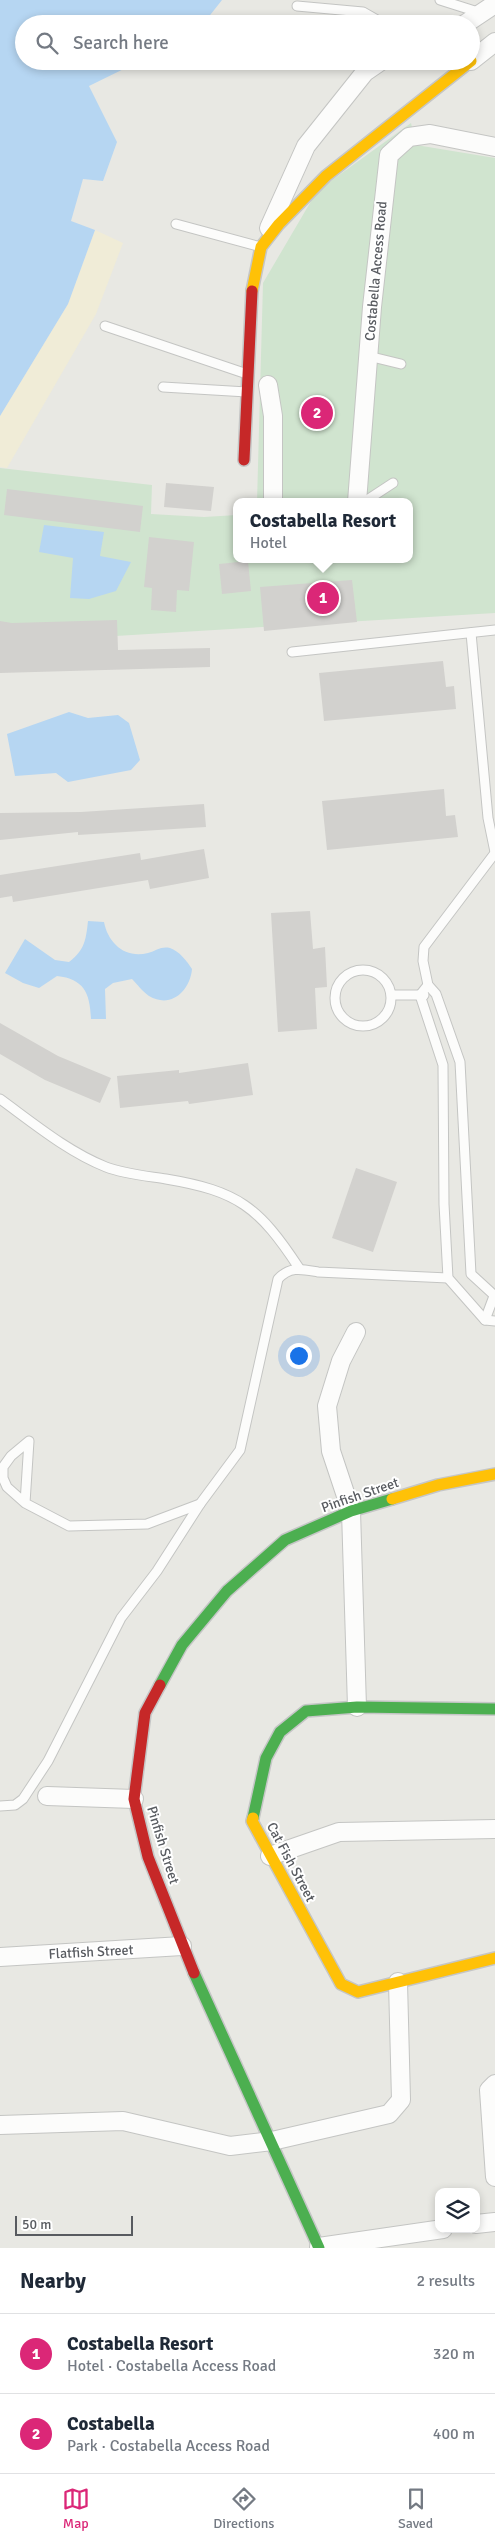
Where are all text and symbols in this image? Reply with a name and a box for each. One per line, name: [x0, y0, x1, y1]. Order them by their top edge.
search box: [15, 15, 480, 70]
icon: search: [33, 29, 61, 57]
text: Search here: [73, 31, 169, 55]
street label: Costabella Access Road: [361, 200, 391, 342]
pin: 2: [301, 394, 333, 432]
popup: [233, 498, 413, 563]
text: Costabella Resort: [250, 509, 396, 533]
text: Hotel: [250, 533, 287, 553]
pin: 1: [307, 579, 339, 617]
your location: [286, 1343, 312, 1369]
street label: Pinfish Street: [319, 1474, 401, 1516]
street label: Pinfish Street: [143, 1804, 183, 1886]
street label: Cat Fish Street: [263, 1819, 319, 1905]
street label: Flatfish Street: [48, 1941, 134, 1963]
map controls: [435, 2188, 480, 2233]
button: layers: [435, 2188, 480, 2233]
scale bar: [15, 2213, 132, 2236]
text: 50 m: [22, 2216, 51, 2233]
text: Nearby: [20, 2268, 86, 2294]
text: 2 results: [416, 2271, 475, 2291]
text: Costabella Resort: [67, 2332, 213, 2356]
text: 1: [32, 2344, 40, 2364]
text: 320 m: [433, 2344, 475, 2364]
text: Hotel · Costabella Access Road: [67, 2356, 276, 2376]
text: Costabella: [67, 2412, 155, 2436]
text: 2: [32, 2424, 40, 2444]
text: 400 m: [433, 2424, 475, 2444]
text: Park · Costabella Access Road: [67, 2436, 270, 2456]
tab: Map: [62, 2485, 90, 2532]
tab: Directions: [213, 2485, 274, 2532]
tab: Saved: [398, 2485, 433, 2532]

